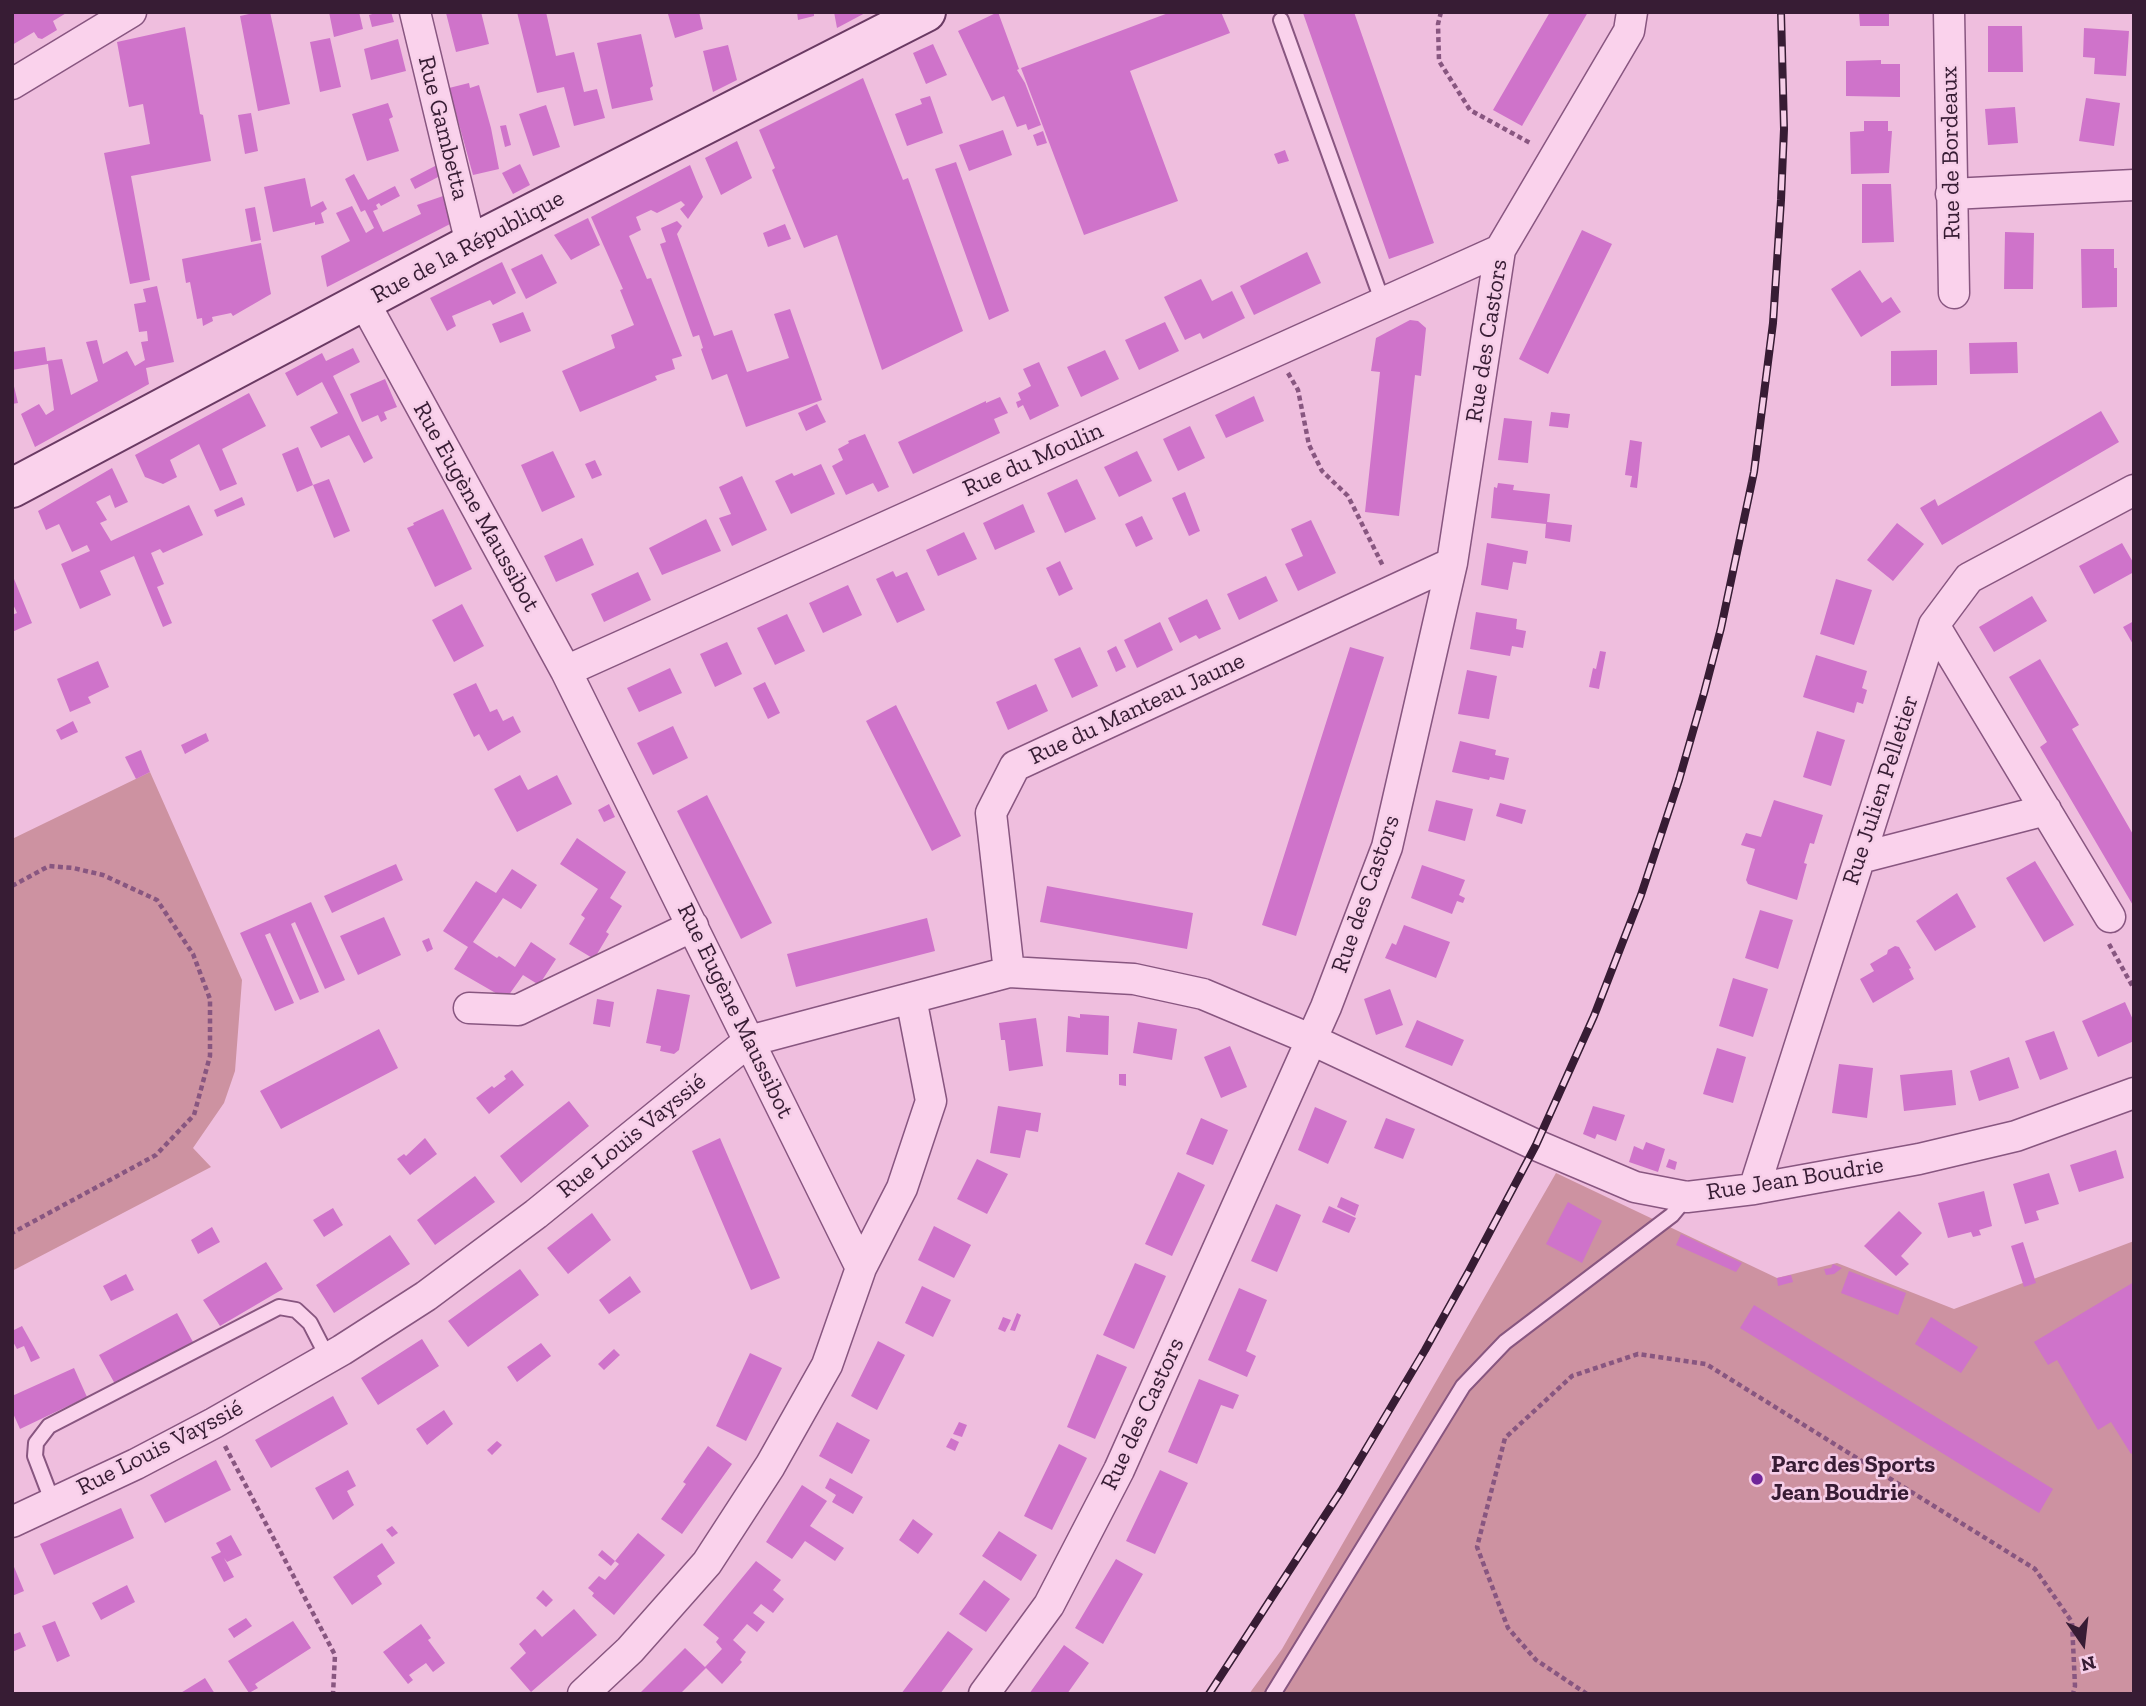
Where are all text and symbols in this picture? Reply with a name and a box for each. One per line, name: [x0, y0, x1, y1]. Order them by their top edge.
street label: Rue Gambetta: [411, 53, 475, 203]
street label: Rue de Bordeaux: [1935, 66, 1967, 240]
street label: Rue de la République: [367, 184, 569, 310]
street label: Rue des Castors: [1460, 257, 1514, 425]
street label: Rue Eugène Maussibot: [406, 397, 546, 617]
street label: Rue du Moulin: [958, 416, 1108, 504]
street label: Rue du Manteau Jaune: [1025, 646, 1249, 772]
street label: Rue Julien Pelletier: [1837, 691, 1925, 889]
street label: Rue des Castors: [1326, 811, 1406, 977]
street label: Rue Eugène Maussibot: [670, 899, 800, 1123]
street label: Rue Louis Vayssié: [552, 1067, 712, 1205]
street label: Rue Jean Boudrie: [1704, 1151, 1886, 1207]
street label: Rue des Castors: [1095, 1333, 1191, 1495]
street label: Rue Louis Vayssié: [72, 1394, 248, 1502]
place label: Parc des Sports Jean Boudrie: [1771, 1451, 1935, 1507]
marker: Parc des Sports Jean Boudrie: [1749, 1471, 1765, 1487]
north arrow: [2048, 1608, 2118, 1678]
text: N: [2078, 1651, 2098, 1677]

